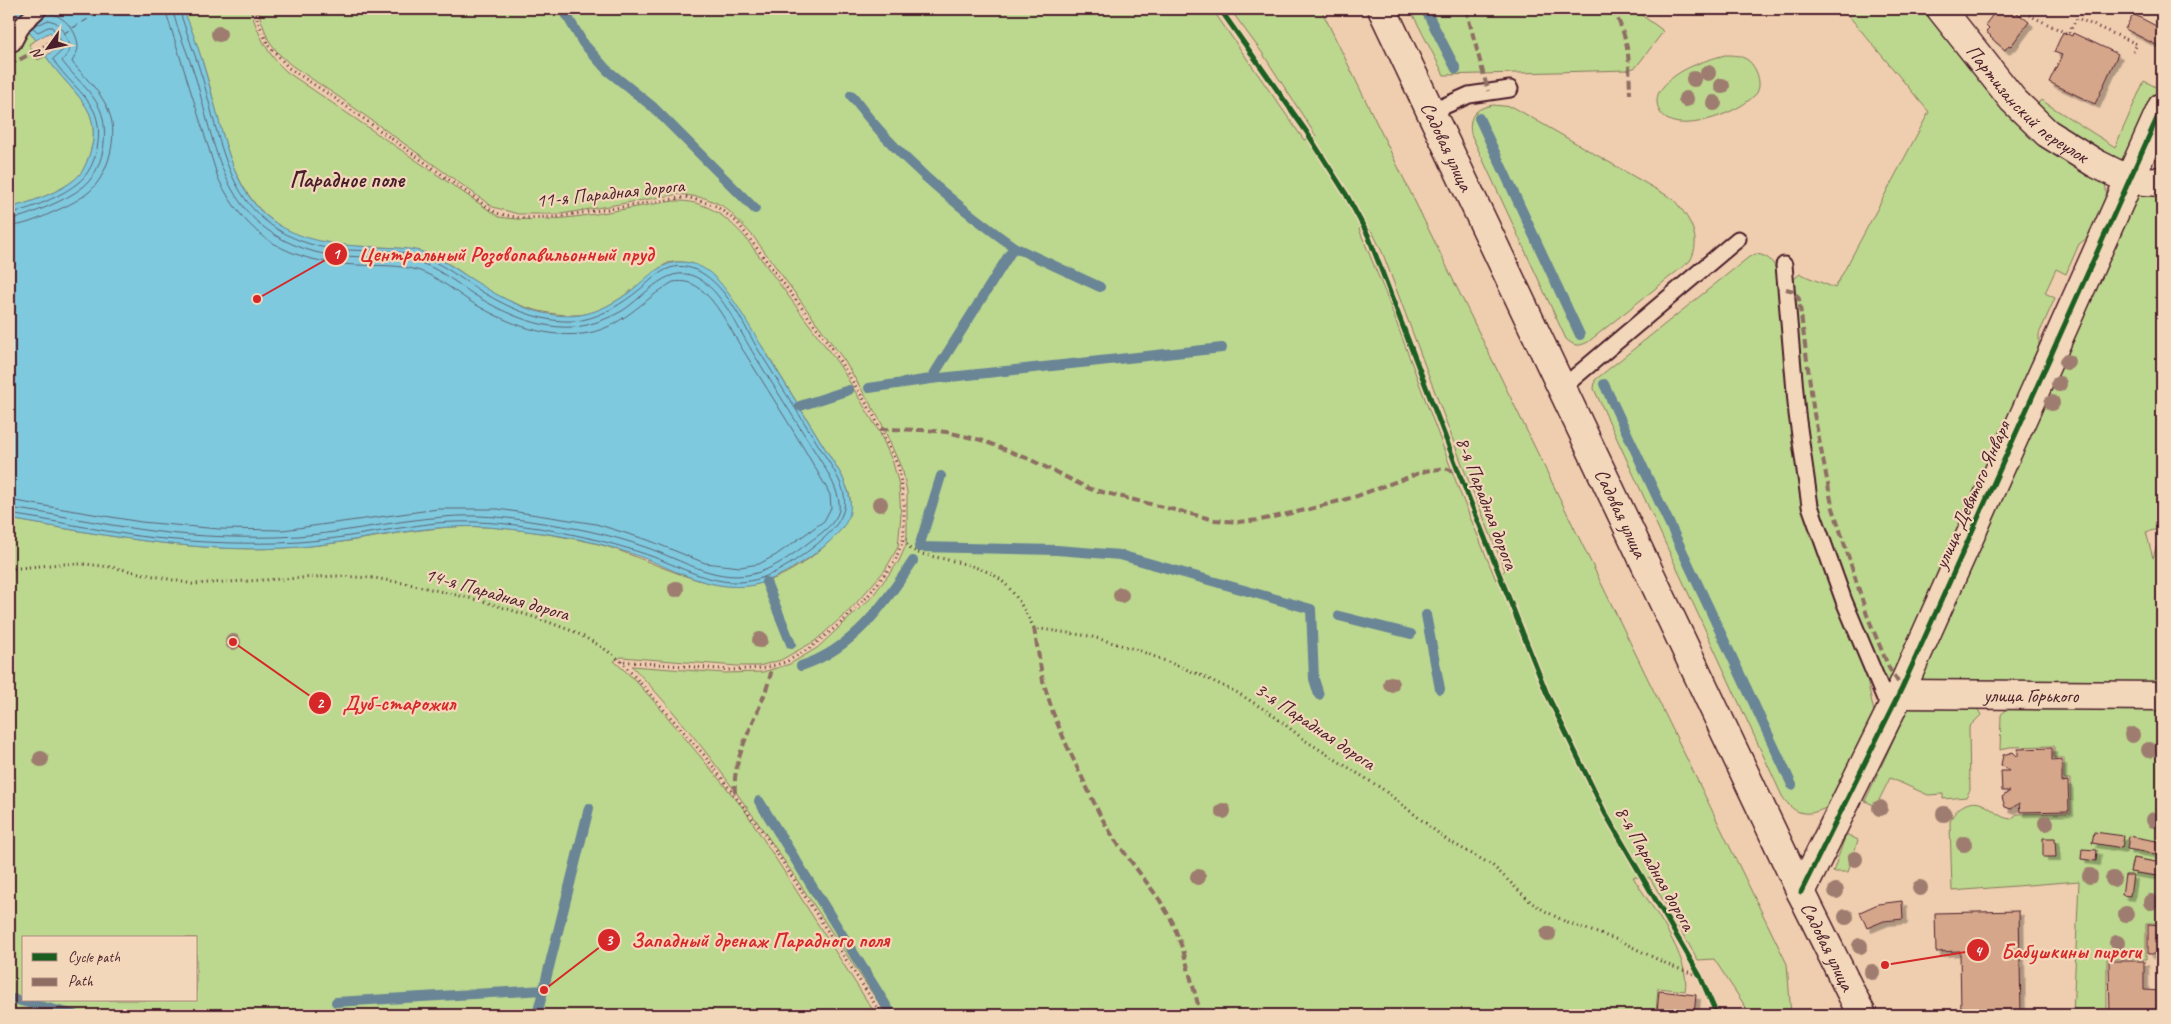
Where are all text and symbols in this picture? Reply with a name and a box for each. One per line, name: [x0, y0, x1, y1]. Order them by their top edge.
north arrow: [22, 22, 72, 72]
street label: Партизанский переулок: [1961, 39, 2095, 169]
text: N: [27, 45, 47, 63]
street label: Садовая улица: [1415, 98, 1480, 196]
district label: Парадное поле: [290, 166, 406, 194]
street label: 11-я Парадная дорога: [535, 173, 687, 213]
callout: Центральный Розовопавильонный пруд: [324, 236, 664, 272]
text: Центральный Розовопавильонный пруд: [358, 241, 656, 268]
text: 1: [333, 245, 342, 264]
street label: улица Девятого Января: [1928, 415, 2017, 574]
street label: 8-я Парадная дорога: [1450, 433, 1524, 575]
street label: Садовая улица: [1589, 464, 1654, 563]
street label: 14-я Парадная дорога: [422, 561, 574, 627]
street label: 3-я Парадная дорога: [1250, 677, 1382, 777]
street label: улица Горького: [1982, 682, 2079, 708]
callout: Дуб-старожил: [307, 685, 465, 721]
text: Дуб-старожил: [342, 690, 457, 716]
text: 2: [317, 694, 325, 713]
street label: 8-я Парадная дорога: [1609, 801, 1702, 937]
street label: Садовая улица: [1795, 898, 1861, 996]
callout: Западный дренаж Парадного поля: [596, 922, 898, 958]
text: Западный дренаж Парадного поля: [631, 927, 891, 953]
text: 3: [606, 931, 614, 950]
callout: Бабушкины пироги: [1966, 932, 2151, 968]
legend: [22, 936, 198, 1002]
text: Бабушкины пироги: [2001, 938, 2143, 965]
text: 4: [1975, 942, 1984, 961]
text: Cycle path: [68, 948, 120, 967]
text: Path: [68, 972, 94, 991]

